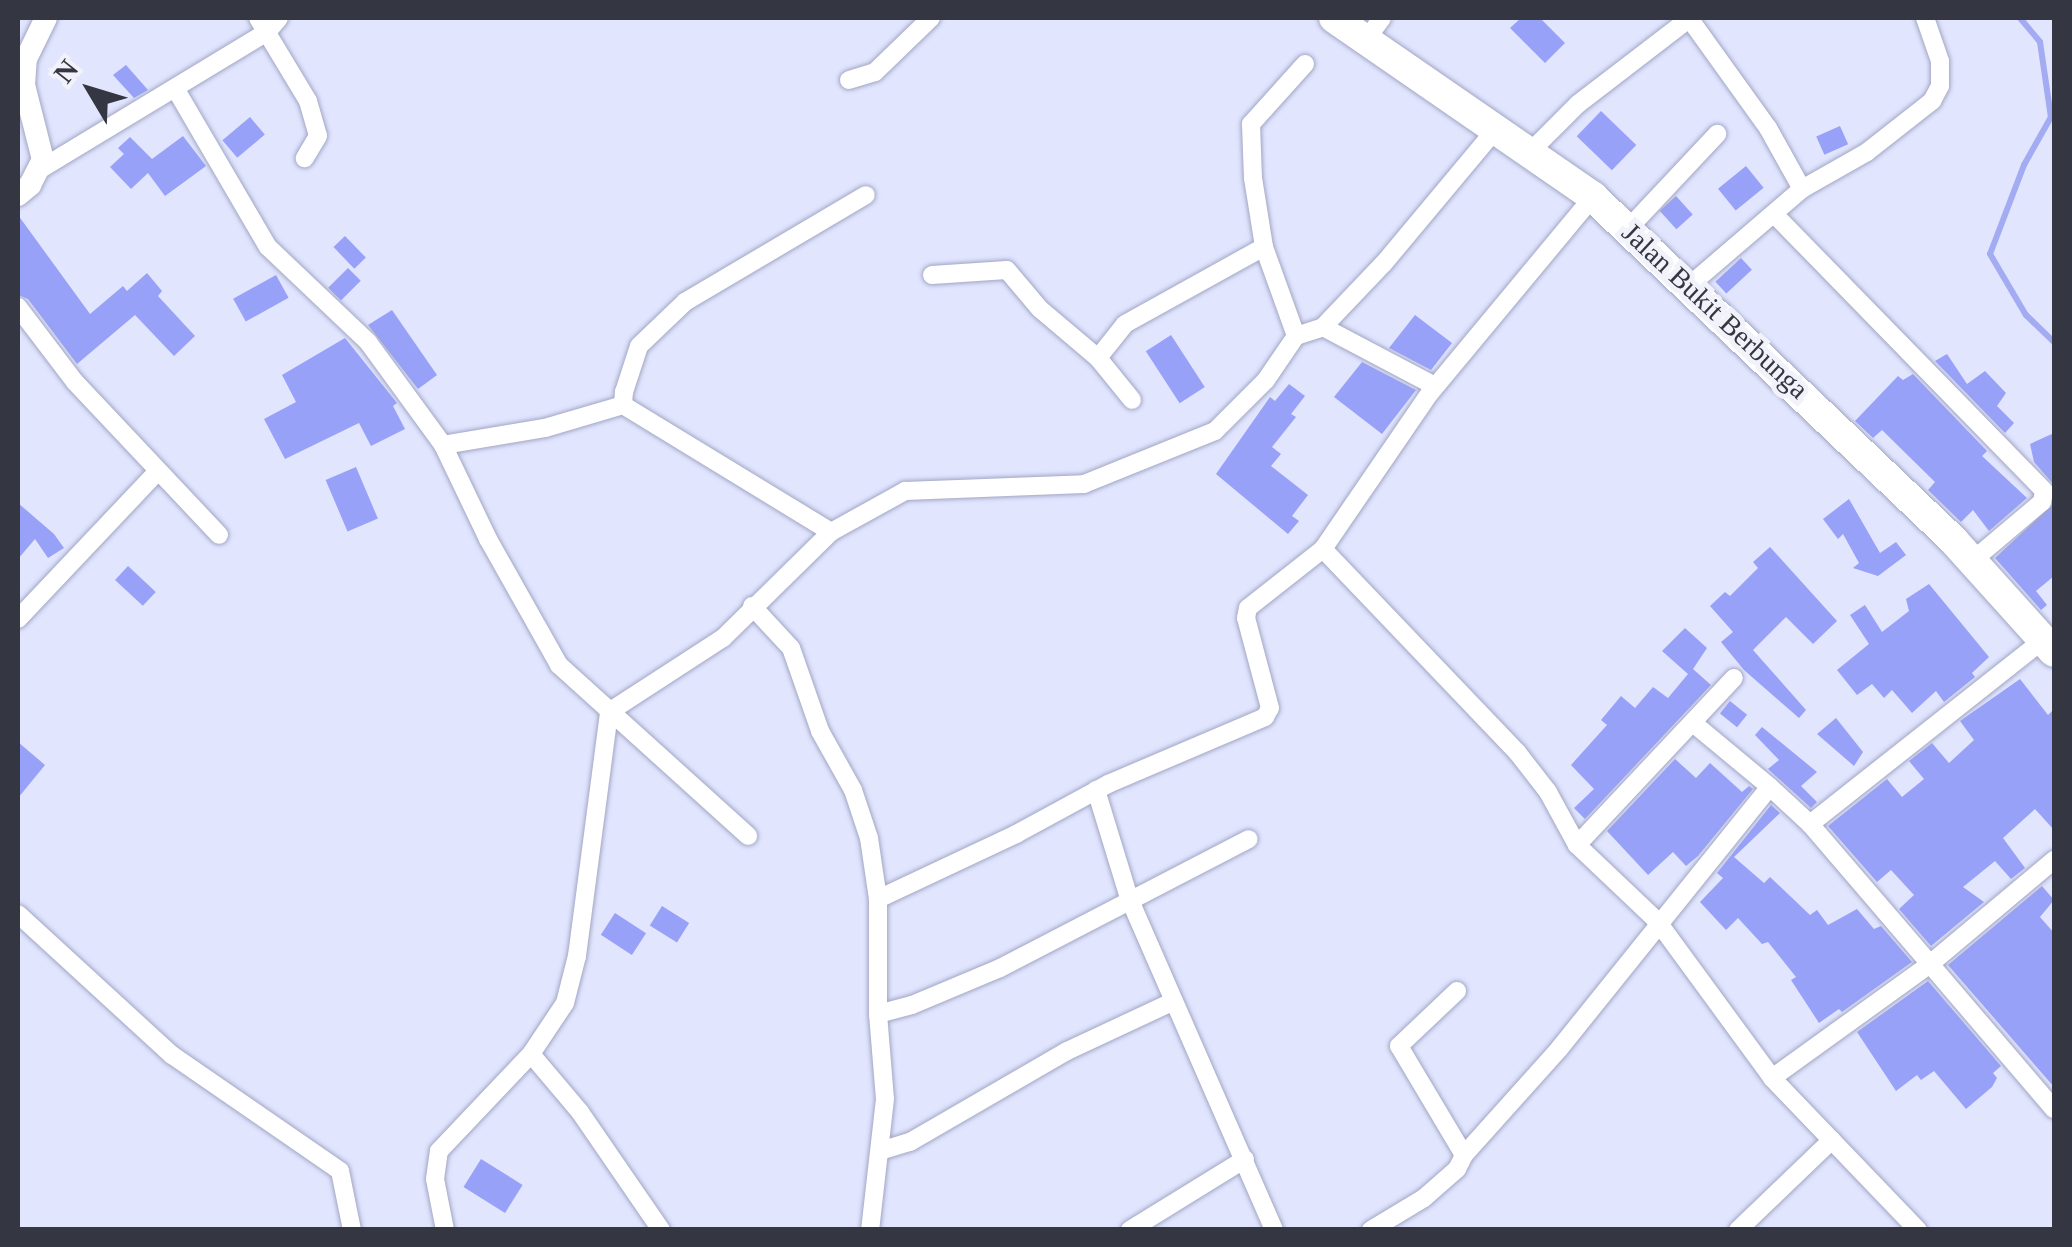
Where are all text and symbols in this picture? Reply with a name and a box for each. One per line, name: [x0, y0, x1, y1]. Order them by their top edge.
north arrow: [40, 40, 140, 140]
text: N: [48, 54, 84, 89]
street label: Jalan Bukit Berbunga: [1615, 216, 1815, 406]

